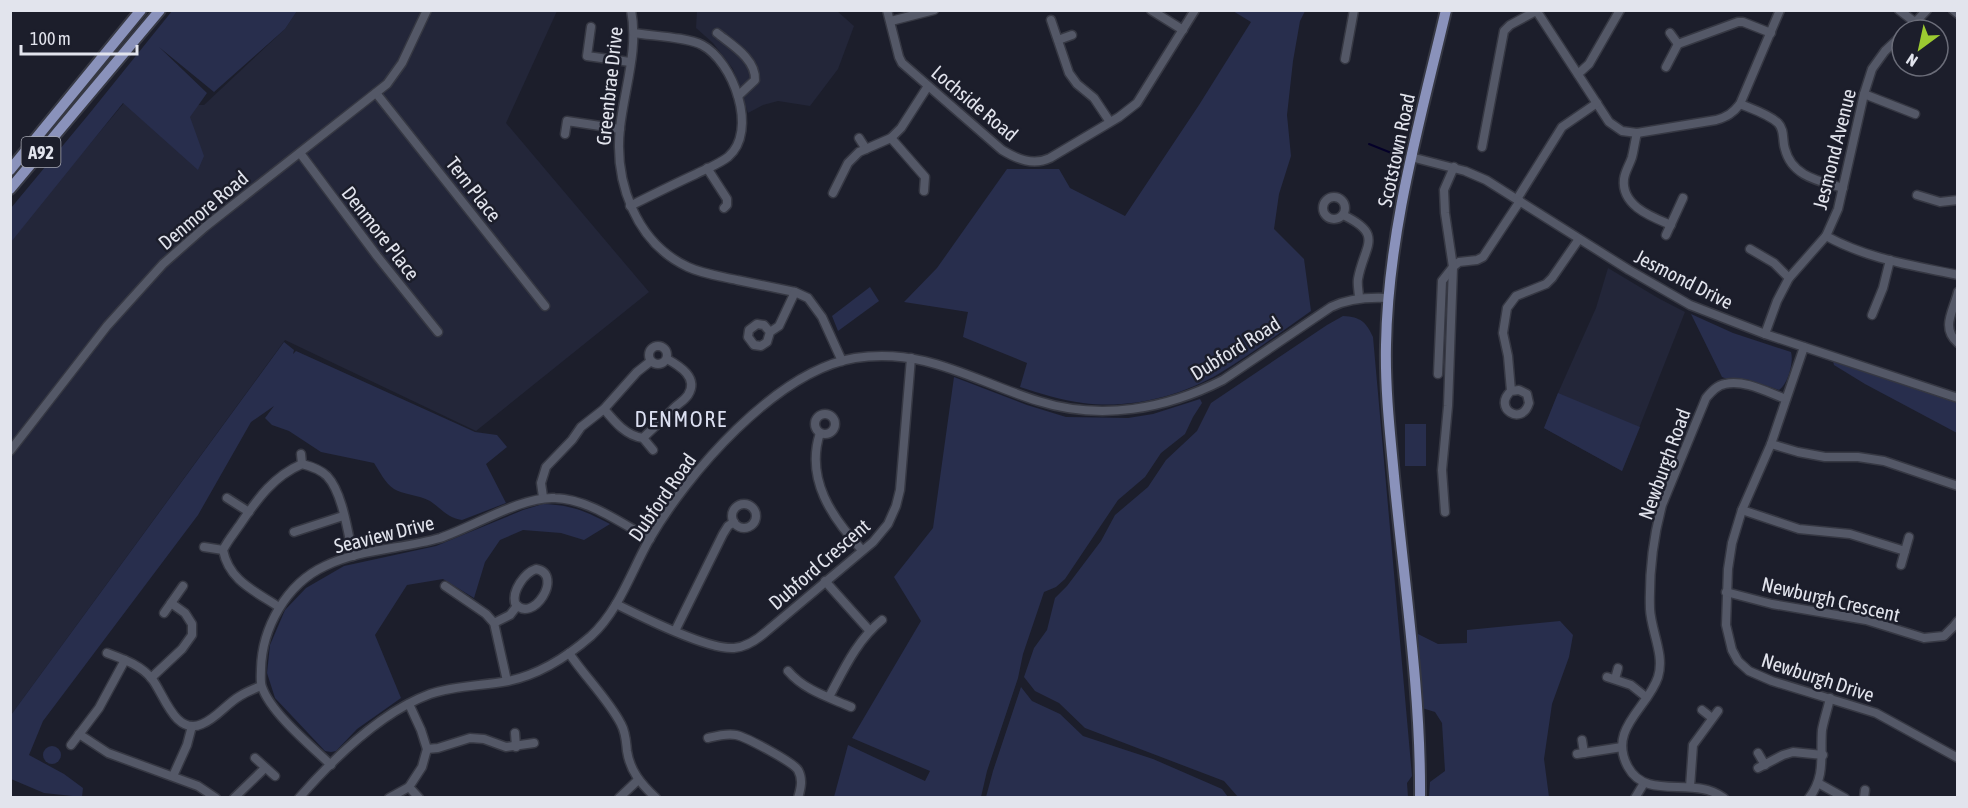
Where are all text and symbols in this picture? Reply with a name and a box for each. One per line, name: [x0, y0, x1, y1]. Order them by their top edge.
scale bar: [21, 18, 136, 56]
north arrow: [1890, 18, 1950, 78]
street label: Greenbrae Drive: [591, 26, 627, 146]
text: 100 m: [30, 28, 71, 49]
text: N: [1903, 50, 1921, 71]
street label: Lochside Road: [927, 60, 1023, 146]
street label: Jesmond Avenue: [1808, 86, 1860, 212]
street label: Scotstown Road: [1373, 91, 1419, 209]
road number: A92: [22, 137, 60, 167]
street label: Tern Place: [442, 152, 506, 226]
street label: Denmore Road: [154, 166, 252, 254]
street label: Denmore Place: [337, 182, 425, 284]
street label: Jesmond Drive: [1631, 244, 1737, 314]
street label: Dubford Road: [1186, 311, 1284, 385]
street label: Newburgh Road: [1633, 405, 1695, 523]
district label: DENMORE: [634, 406, 728, 432]
street label: Dubford Road: [623, 449, 701, 545]
street label: Seaview Drive: [332, 511, 436, 557]
street label: Dubford Crescent: [764, 514, 874, 614]
street label: Newburgh Crescent: [1760, 572, 1903, 626]
street label: Newburgh Drive: [1759, 648, 1877, 706]

